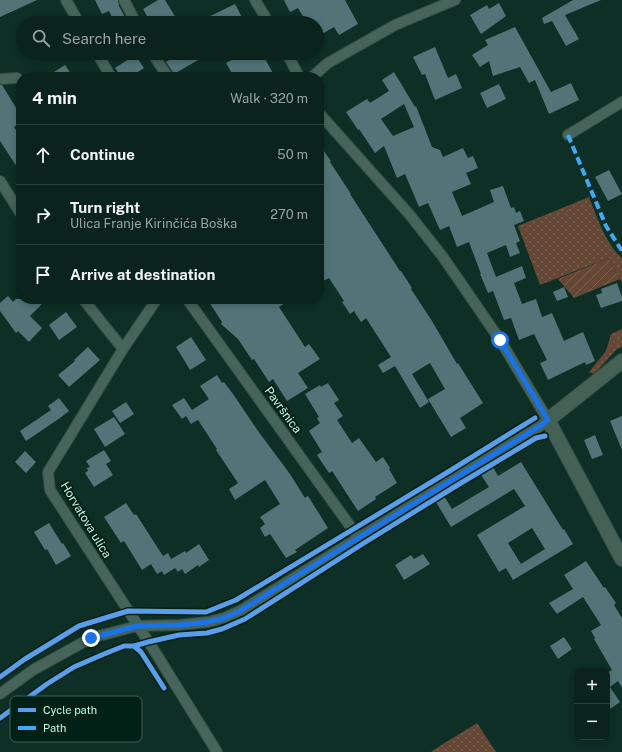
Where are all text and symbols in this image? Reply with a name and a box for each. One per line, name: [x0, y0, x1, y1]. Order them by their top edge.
search box: [16, 16, 324, 60]
icon: search: [30, 27, 52, 49]
text: Search here: [62, 30, 146, 47]
text: 4 min: [32, 88, 77, 108]
text: Walk · 320 m: [230, 91, 308, 106]
icon: ahead: [32, 144, 54, 166]
text: Continue: [70, 146, 135, 163]
text: 50 m: [277, 147, 308, 162]
text: Turn right: [70, 199, 140, 216]
icon: right: [32, 204, 54, 226]
text: 270 m: [270, 207, 308, 222]
text: Ulica Franje Kirinčića Boška: [70, 216, 237, 231]
icon: arrive: [32, 264, 54, 286]
text: Arrive at destination: [70, 266, 215, 283]
route start: [491, 331, 509, 349]
street label: Pavršnica: [262, 384, 304, 436]
street label: Horvatova ulica: [58, 479, 114, 561]
route end: [82, 629, 100, 647]
map controls: [574, 668, 610, 740]
button: +: [574, 668, 610, 704]
legend: [10, 696, 142, 742]
text: Cycle path: [43, 704, 97, 716]
button: −: [574, 704, 610, 740]
text: Path: [43, 722, 66, 734]

